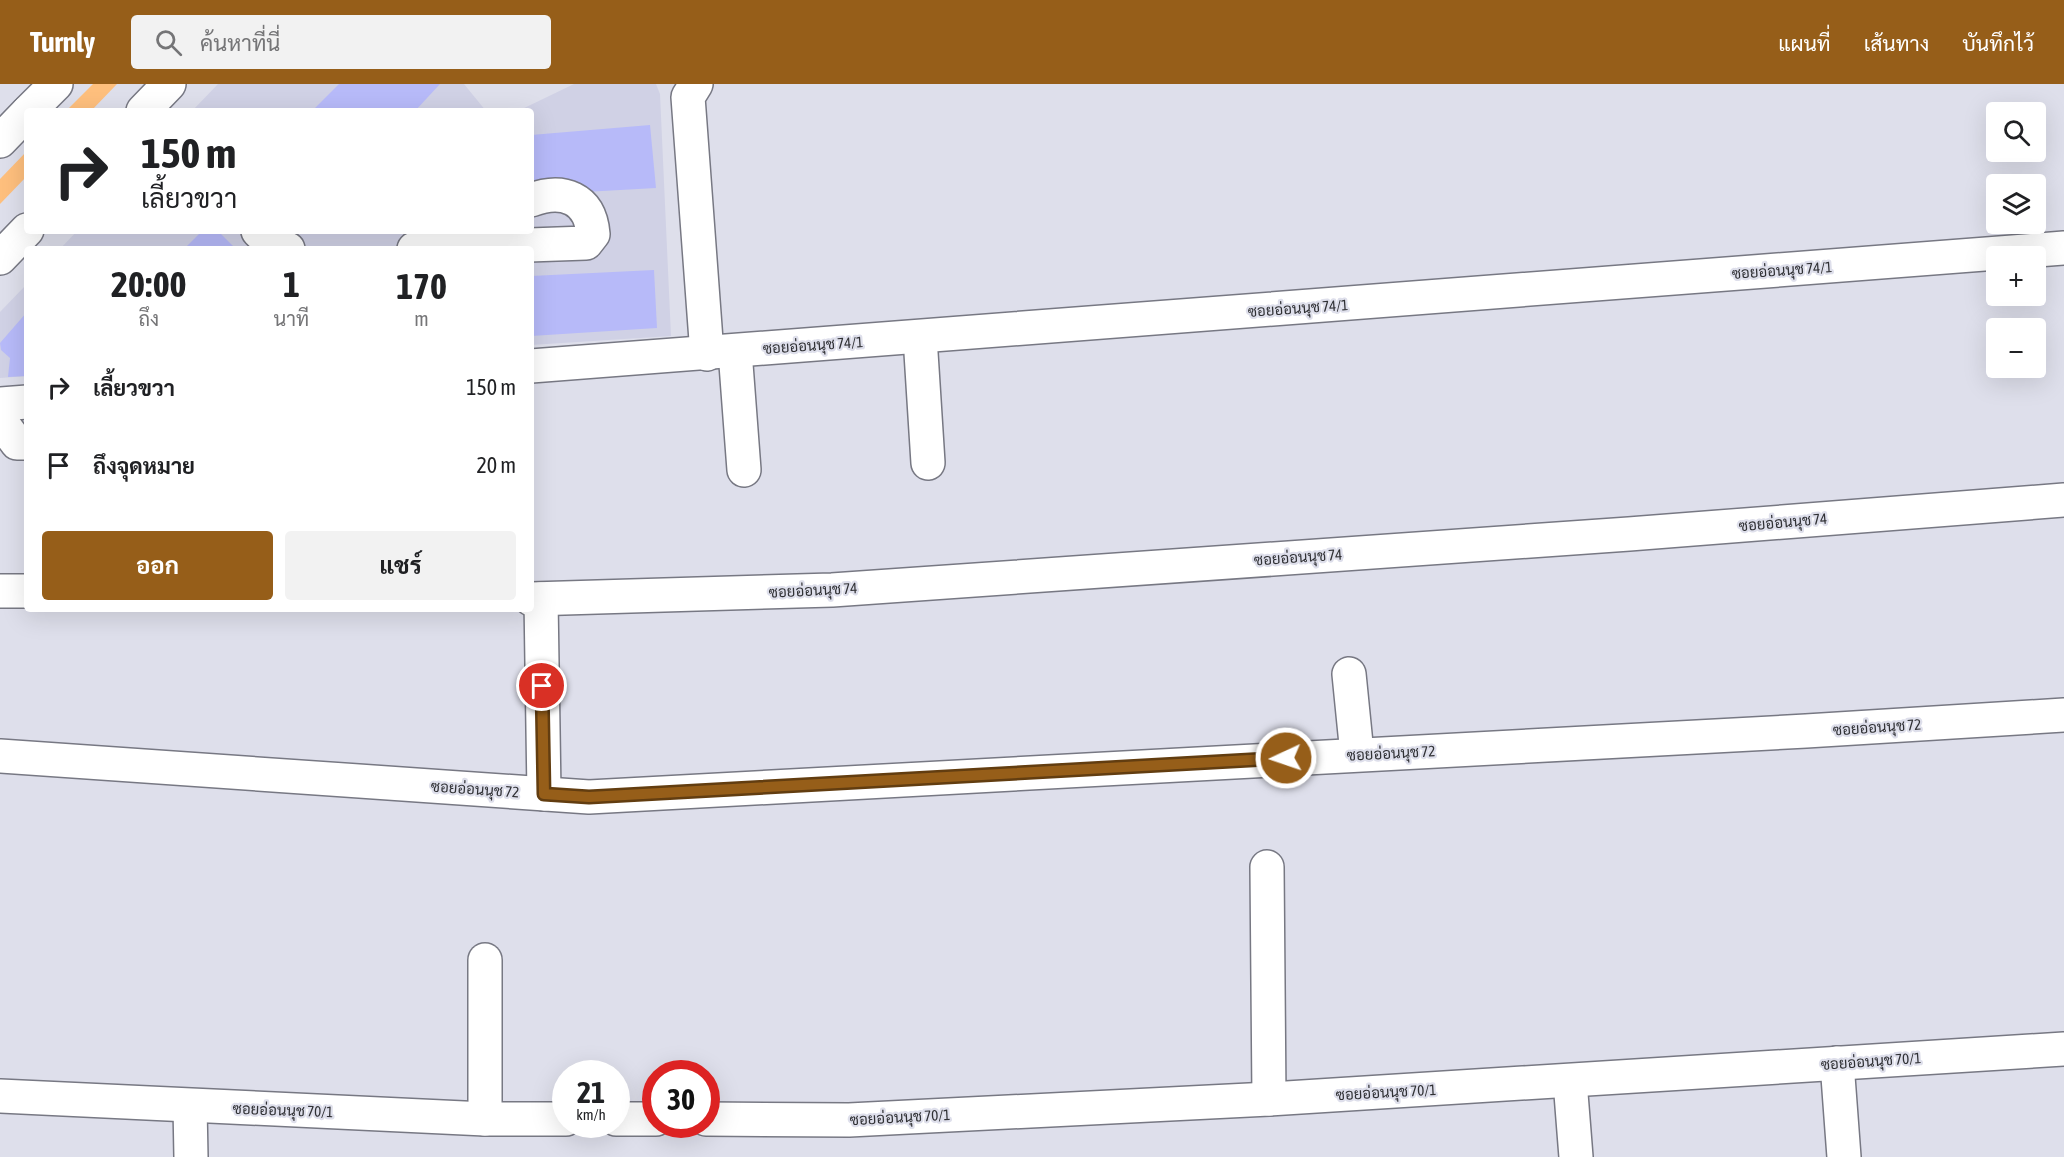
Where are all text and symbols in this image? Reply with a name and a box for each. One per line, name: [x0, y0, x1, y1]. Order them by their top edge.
search box: [131, 15, 551, 69]
text: Turnly: [30, 26, 95, 58]
icon: search: [152, 26, 185, 59]
text: ค้นหาที่นี่: [200, 30, 280, 56]
text: แผนที่: [1778, 31, 1831, 55]
text: เส้นทาง: [1864, 31, 1929, 55]
text: บันทึกไว้: [1962, 31, 2034, 55]
map controls: [1986, 102, 2046, 378]
button: search: [1986, 102, 2046, 162]
text: 150 m: [141, 129, 236, 177]
icon: right: [42, 132, 120, 210]
button: layers: [1986, 174, 2046, 234]
text: เลี้ยวขวา: [141, 183, 237, 214]
button: +: [1986, 246, 2046, 306]
street label: ซอยอ่อนนุช 74/1: [1731, 257, 1833, 285]
text: 20:00: [111, 263, 187, 305]
text: 1: [283, 263, 300, 305]
text: 170: [396, 265, 447, 307]
street label: ซอยอ่อนนุช 74/1: [1247, 295, 1349, 323]
text: ถึง: [138, 307, 159, 330]
text: นาที: [274, 307, 309, 330]
text: m: [414, 307, 429, 330]
button: −: [1986, 318, 2046, 378]
street label: ซอยอ่อนนุช 74/1: [762, 332, 864, 360]
icon: right: [42, 371, 75, 404]
text: 150 m: [466, 374, 516, 400]
text: เลี้ยวขวา: [93, 375, 175, 401]
icon: arrive: [42, 449, 75, 482]
text: 20 m: [476, 452, 516, 478]
text: ถึงจุดหมาย: [93, 453, 195, 479]
street label: ซอยอ่อนนุช 74: [1738, 509, 1828, 537]
button: ออก: [42, 531, 273, 600]
button: แชร์: [285, 531, 516, 600]
street label: ซอยอ่อนนุช 74: [1253, 544, 1343, 572]
street label: ซอยอ่อนนุช 74: [768, 578, 858, 604]
pin: [516, 660, 567, 711]
icon: arrive: [525, 669, 558, 702]
street label: ซอยอ่อนนุช 72: [1832, 714, 1922, 742]
position arrow: [1254, 726, 1318, 790]
street label: ซอยอ่อนนุช 72: [1346, 741, 1436, 767]
street label: ซอยอ่อนนุช 72: [430, 776, 520, 804]
street label: ซอยอ่อนนุช 70/1: [1820, 1048, 1922, 1076]
speed limit sign: 30: [642, 1060, 720, 1138]
text: 21: [577, 1075, 605, 1109]
street label: ซอยอ่อนนุช 70/1: [1335, 1080, 1437, 1106]
street label: ซอยอ่อนนุช 70/1: [232, 1099, 334, 1123]
street label: ซอยอ่อนนุช 70/1: [849, 1105, 951, 1131]
text: km/h: [576, 1106, 606, 1123]

